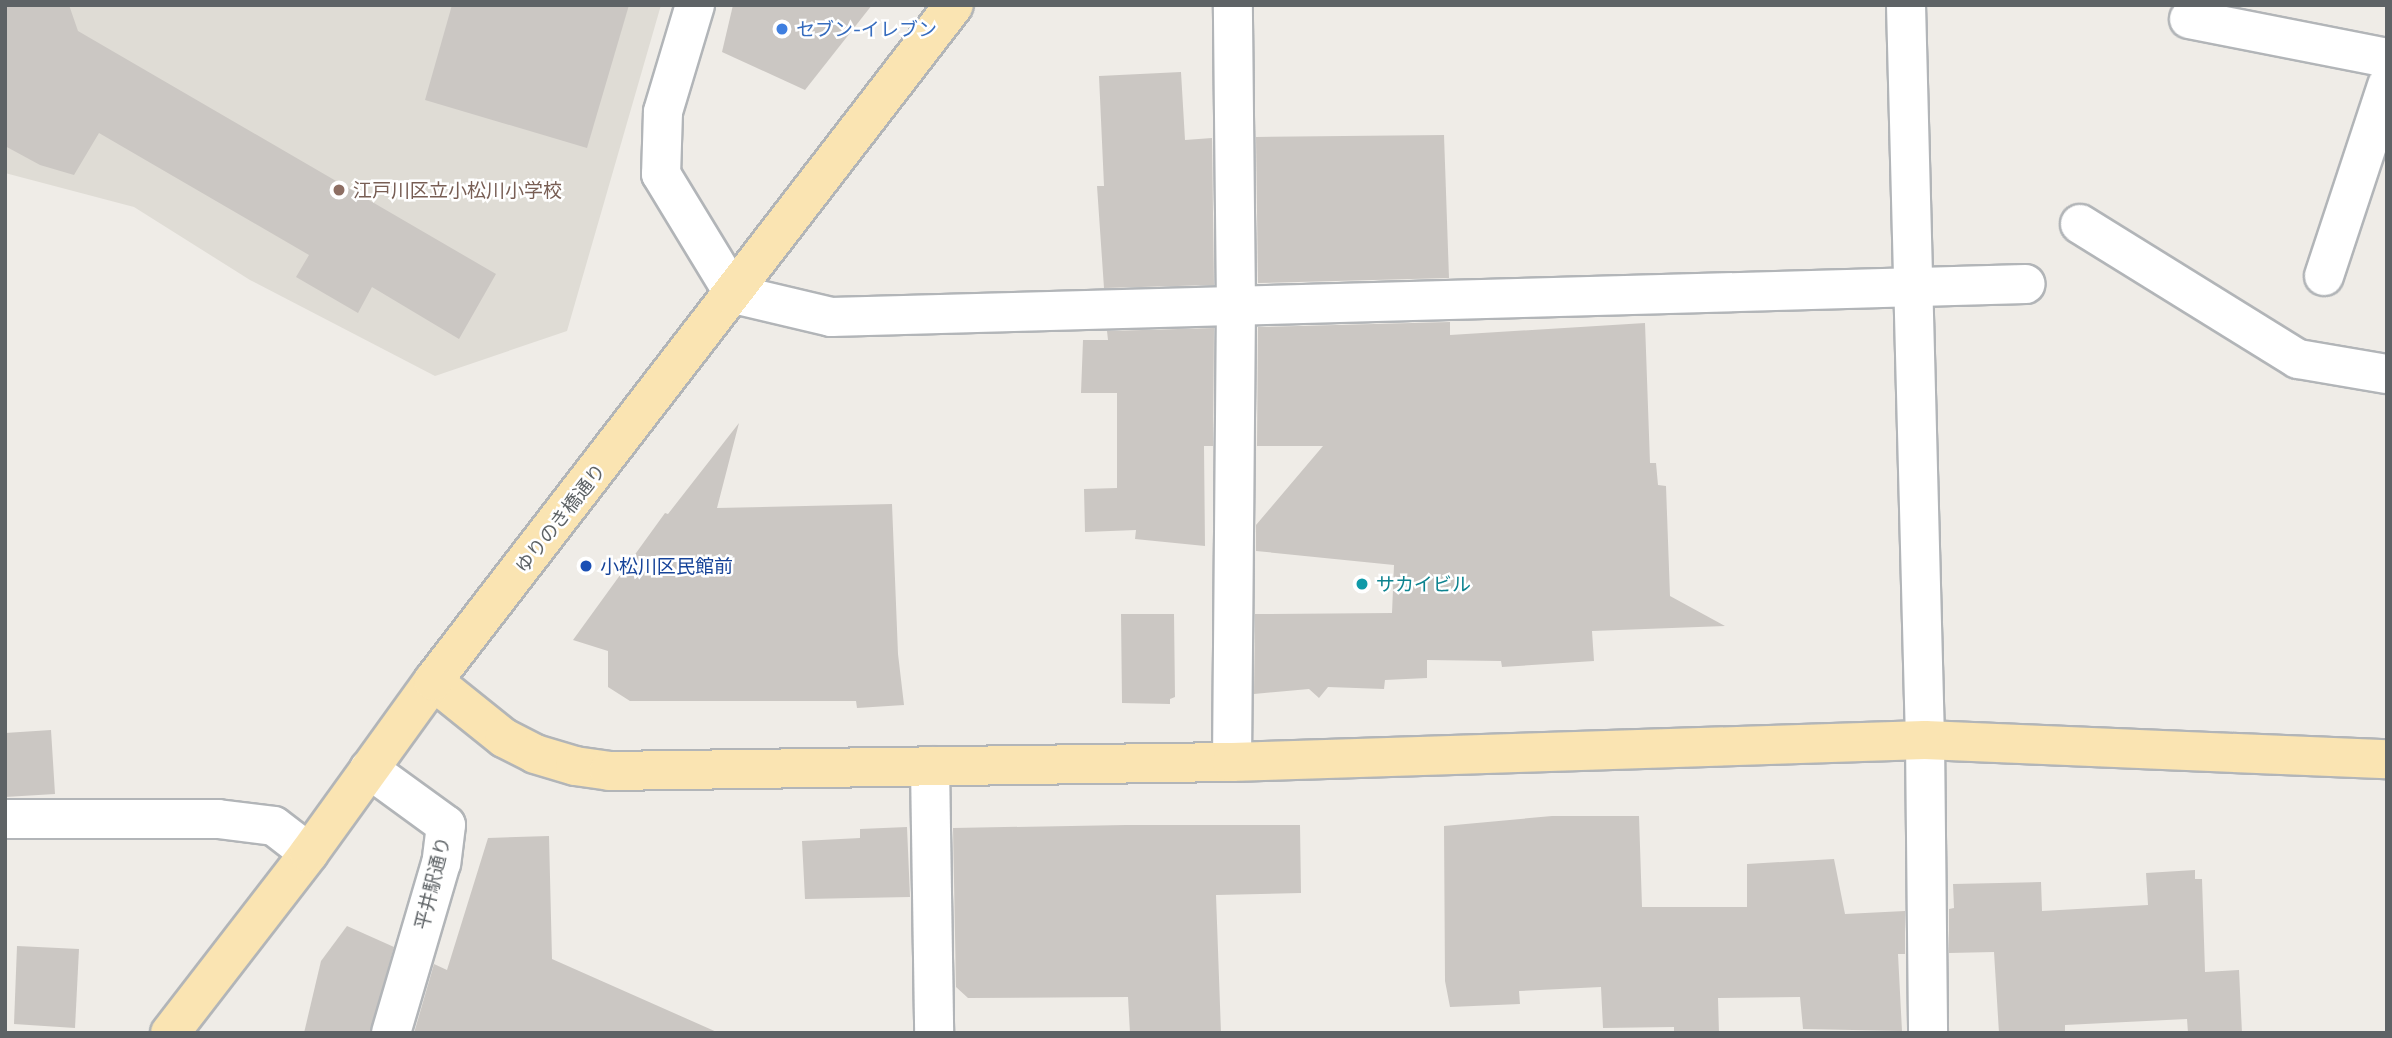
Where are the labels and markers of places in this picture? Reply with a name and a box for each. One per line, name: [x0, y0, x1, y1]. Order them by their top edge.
place label: セブン-イレブン: [796, 18, 937, 40]
marker: セブン-イレブン: [774, 21, 790, 37]
place label: 江戸川区立小松川小学校: [353, 179, 562, 201]
marker: 江戸川区立小松川小学校: [331, 182, 347, 198]
place label: 小松川区民館前: [600, 555, 733, 577]
marker: 小松川区民館前: [578, 558, 594, 574]
place label: サカイビル: [1376, 573, 1471, 595]
marker: サカイビル: [1354, 576, 1370, 592]

